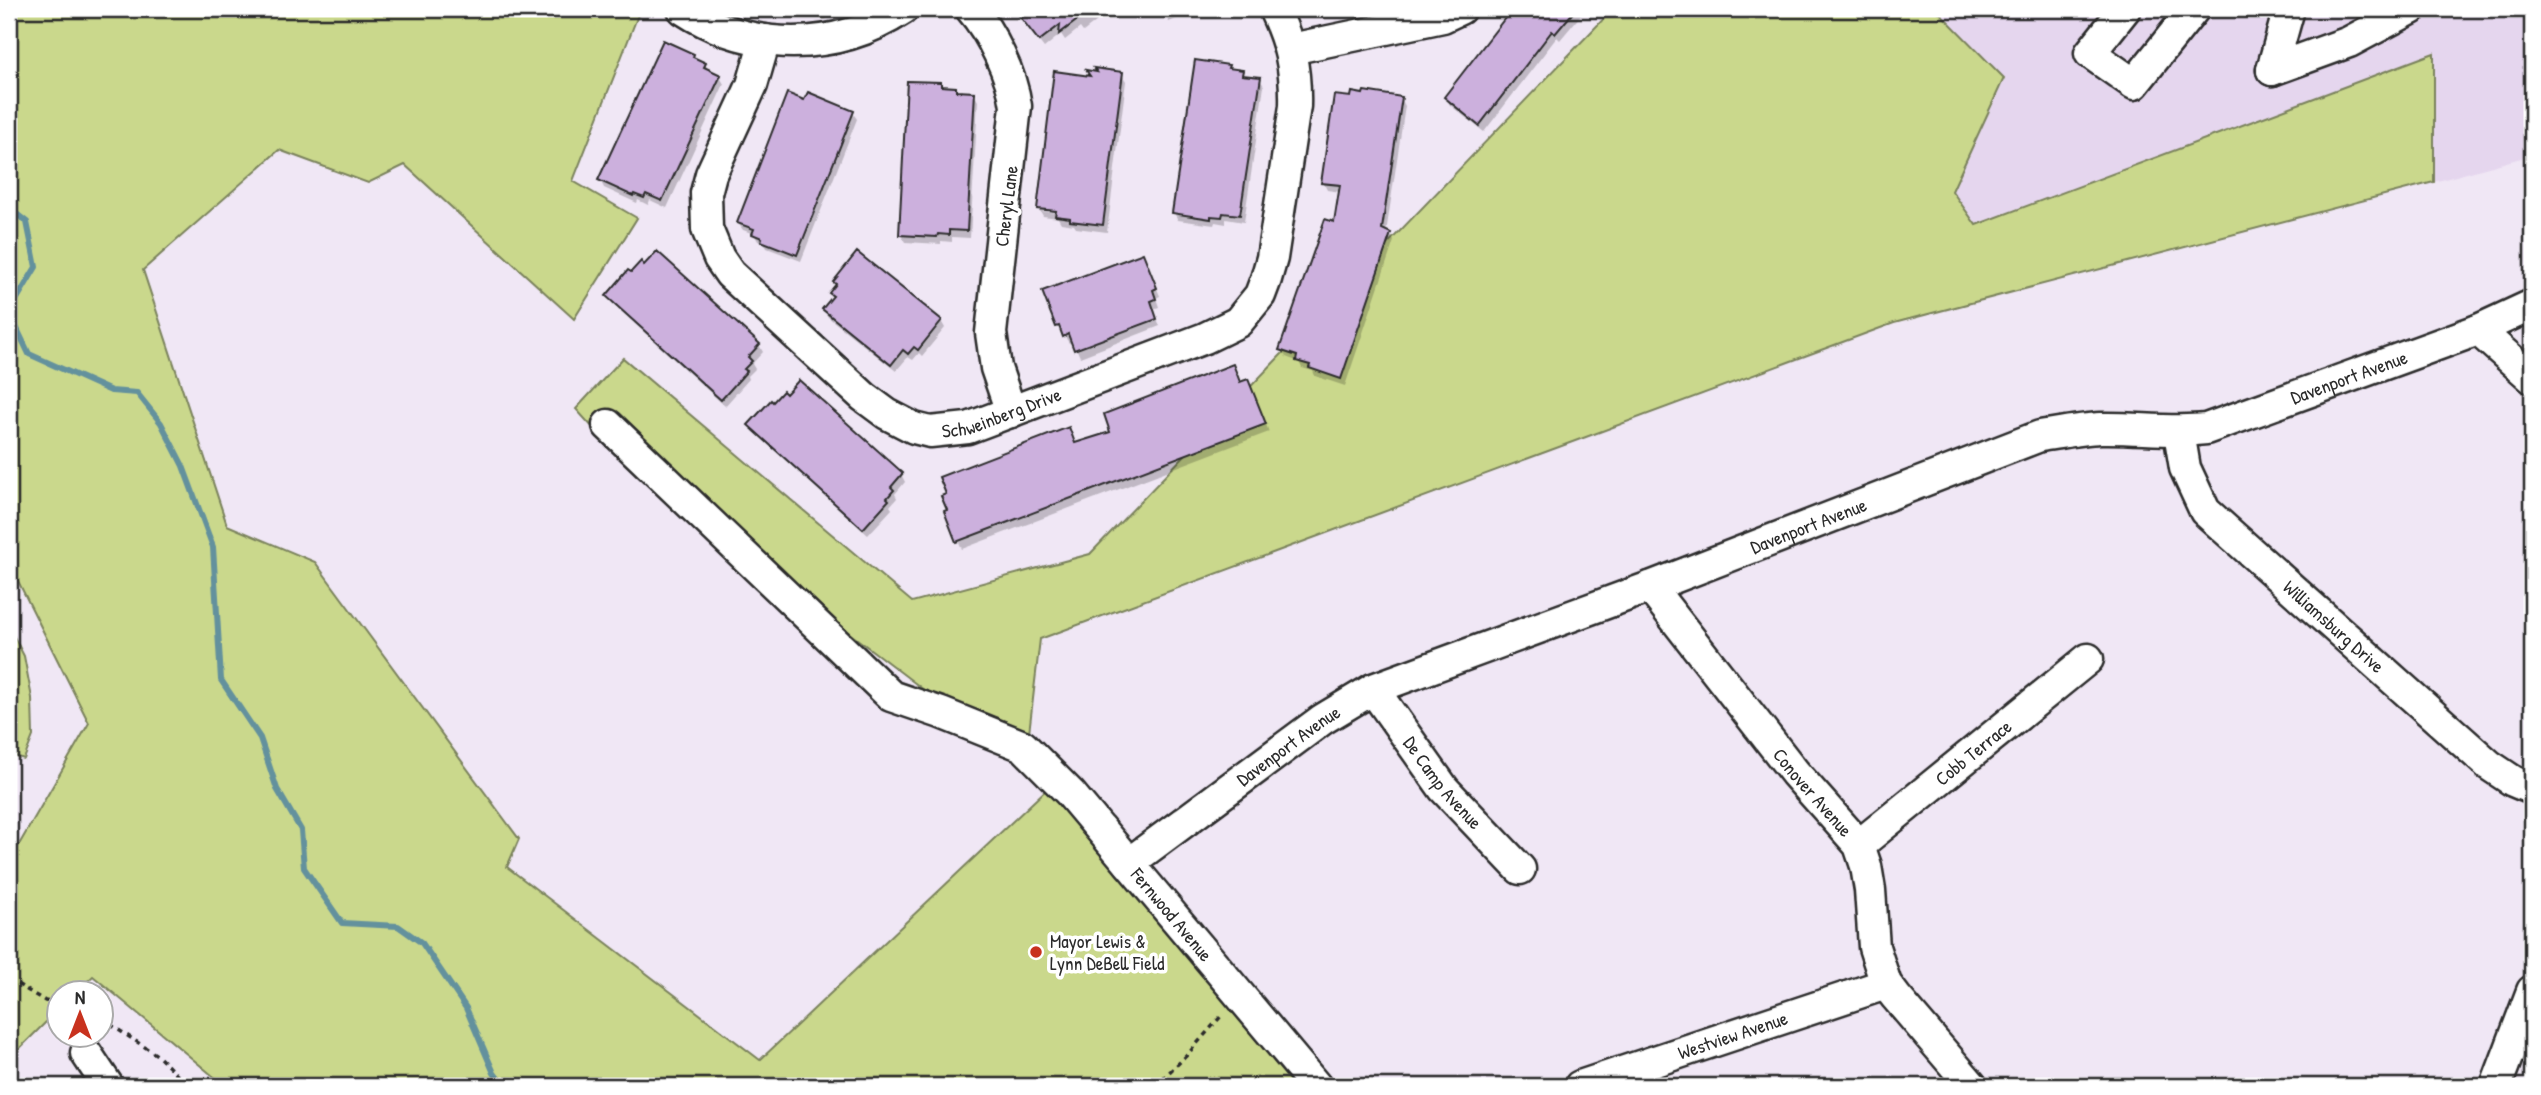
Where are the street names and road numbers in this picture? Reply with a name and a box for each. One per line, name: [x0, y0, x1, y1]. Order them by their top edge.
street label: Cheryl Lane: [988, 164, 1024, 248]
street label: Davenport Avenue: [2287, 344, 2411, 410]
street label: Schweinberg Drive: [941, 381, 1065, 444]
street label: Davenport Avenue: [1747, 491, 1871, 560]
street label: Williamsburg Drive: [2278, 574, 2391, 679]
street label: Davenport Avenue: [1231, 699, 1345, 792]
street label: Cobb Terrace: [1929, 713, 2017, 791]
street label: De Camp Avenue: [1398, 731, 1489, 835]
street label: Conover Avenue: [1767, 742, 1859, 842]
street label: Fernwood Avenue: [1124, 861, 1219, 967]
street label: Westview Avenue: [1675, 1005, 1791, 1065]

